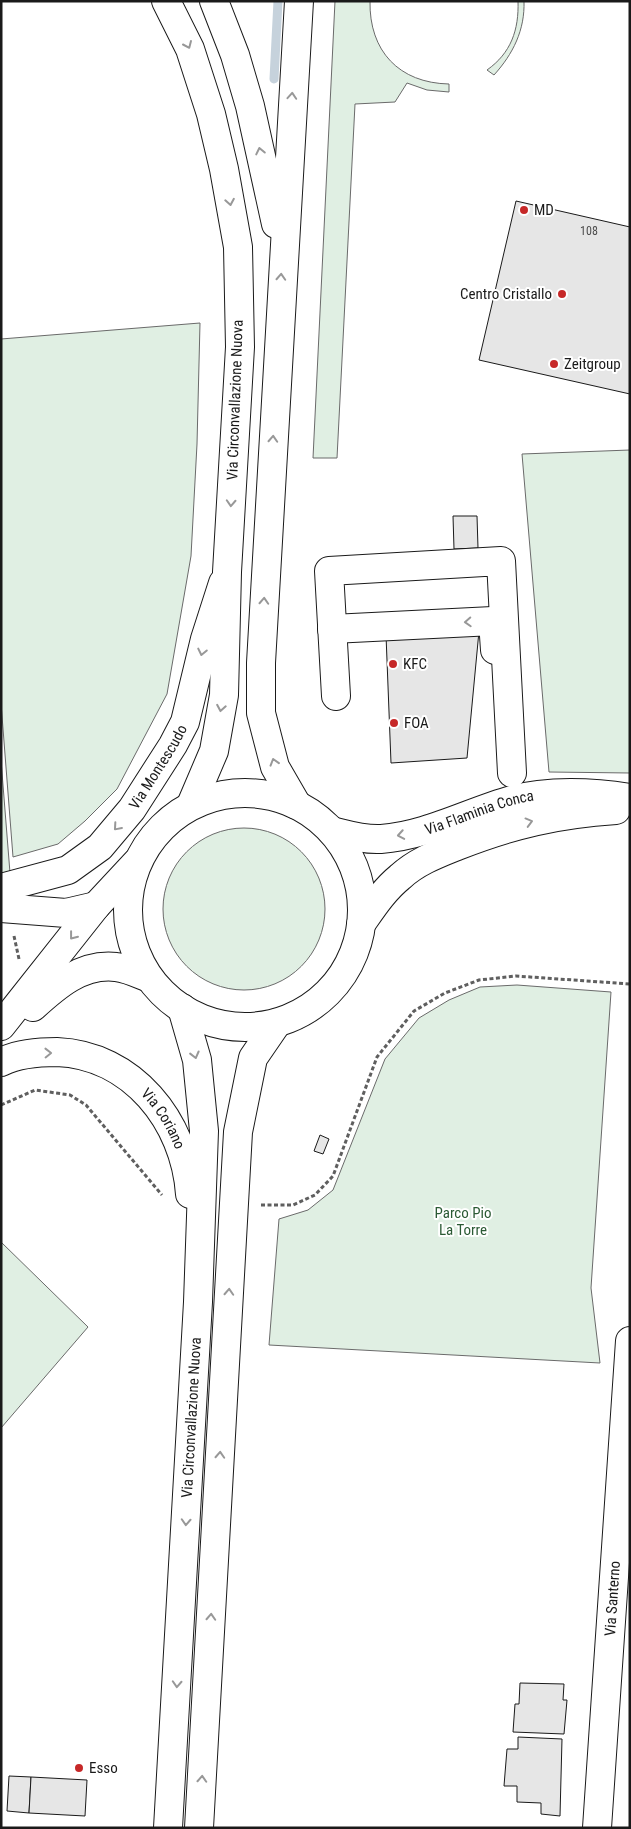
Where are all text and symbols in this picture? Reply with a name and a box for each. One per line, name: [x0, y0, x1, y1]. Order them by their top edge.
one-way arrow: [181, 40, 192, 49]
one-way arrow: [287, 92, 298, 100]
one-way arrow: [255, 147, 266, 156]
one-way arrow: [225, 197, 235, 206]
place label: MD: [534, 201, 554, 219]
marker: MD: [518, 204, 530, 216]
house number: 108: [580, 224, 598, 238]
one-way arrow: [276, 272, 287, 280]
place label: Centro Cristallo: [460, 285, 552, 303]
marker: Centro Cristallo: [556, 288, 568, 300]
street label: Via Circonvallazione Nuova: [223, 319, 247, 481]
place label: Zeitgroup: [564, 355, 621, 373]
marker: Zeitgroup: [548, 358, 560, 370]
one-way arrow: [267, 435, 278, 443]
one-way arrow: [225, 499, 236, 507]
one-way arrow: [259, 597, 270, 605]
one-way arrow: [464, 617, 472, 628]
one-way arrow: [198, 648, 208, 657]
place label: KFC: [403, 655, 427, 673]
marker: KFC: [387, 658, 399, 670]
one-way arrow: [217, 704, 227, 713]
place label: FOA: [404, 714, 429, 732]
marker: FOA: [388, 717, 400, 729]
street label: Via Montescudo: [125, 722, 191, 813]
one-way arrow: [270, 758, 280, 767]
street label: Via Flaminia Conca: [423, 787, 535, 839]
one-way arrow: [525, 817, 534, 828]
one-way arrow: [113, 822, 122, 831]
one-way arrow: [397, 830, 406, 840]
one-way arrow: [70, 930, 78, 939]
one-way arrow: [45, 1047, 53, 1058]
one-way arrow: [189, 1051, 200, 1060]
street label: Via Coriano: [137, 1084, 189, 1151]
park label: Parco Pio La Torre: [434, 1204, 492, 1239]
one-way arrow: [223, 1288, 234, 1296]
street label: Via Circonvallazione Nuova: [178, 1337, 205, 1499]
one-way arrow: [215, 1450, 226, 1458]
one-way arrow: [180, 1518, 191, 1526]
street label: Via Santerno: [601, 1560, 624, 1637]
one-way arrow: [206, 1613, 217, 1621]
one-way arrow: [171, 1680, 182, 1688]
place label: Esso: [89, 1759, 118, 1777]
marker: Esso: [73, 1762, 85, 1774]
one-way arrow: [196, 1775, 207, 1783]

